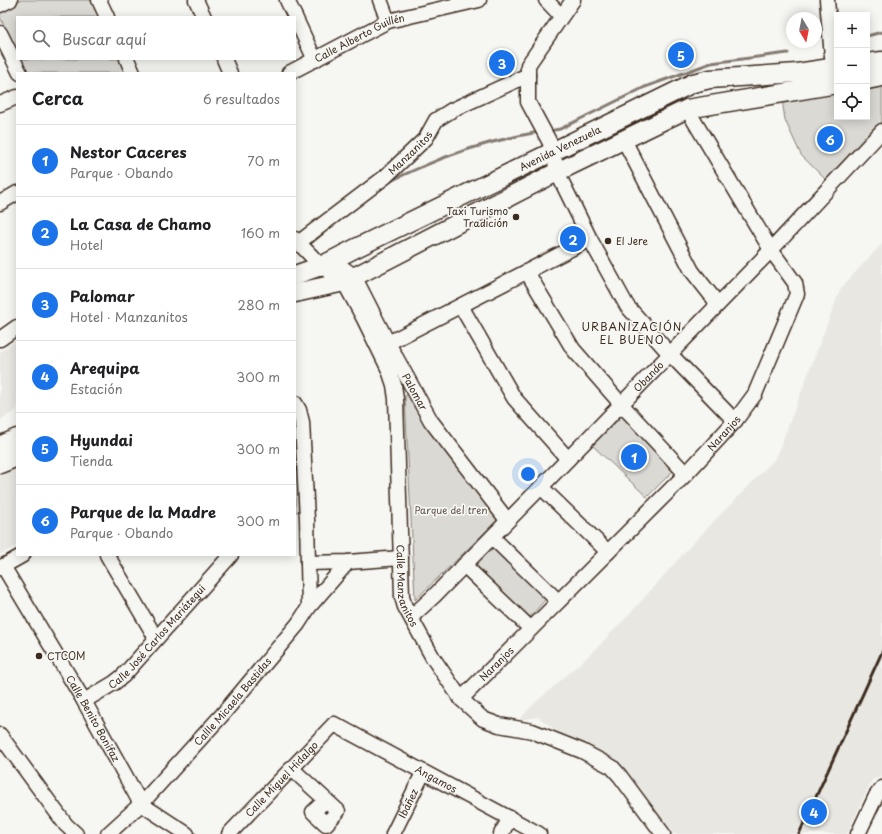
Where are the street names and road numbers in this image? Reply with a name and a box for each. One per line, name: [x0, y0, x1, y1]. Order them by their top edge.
street label: Calle Alberto Guillén: [311, 9, 406, 66]
street label: Avenida Venezuela: [516, 121, 604, 174]
street label: Manzanitos: [384, 128, 436, 178]
street label: Obando: [630, 357, 667, 395]
street label: Palomar: [399, 370, 432, 413]
street label: Naranjos: [703, 412, 744, 454]
street label: Calle Manzanitos: [393, 544, 422, 629]
street label: Calle José Carlos Mariátegui: [105, 581, 208, 692]
street label: Naranjos: [475, 642, 517, 684]
street label: Callle Micaela Bastidas: [190, 653, 275, 749]
street label: Calle Benito Bonifaz: [63, 672, 124, 764]
street label: Calle Miguel Hidalgo: [241, 737, 321, 820]
street label: Angamos: [413, 761, 460, 796]
street label: Ibáñez: [394, 786, 421, 821]

